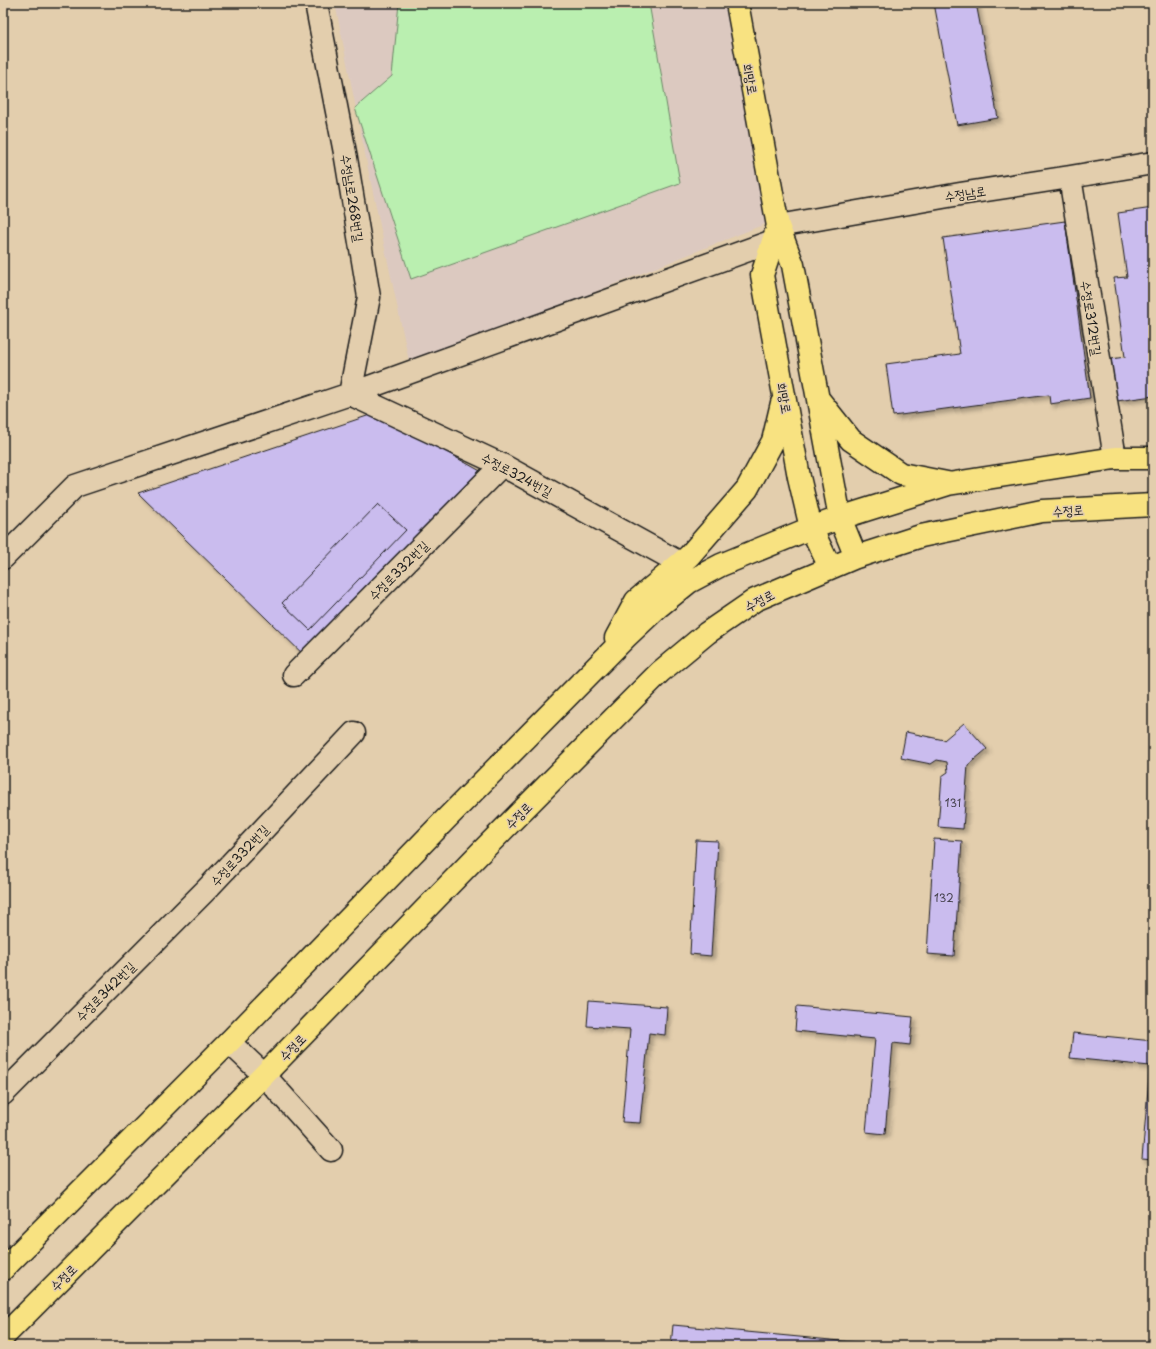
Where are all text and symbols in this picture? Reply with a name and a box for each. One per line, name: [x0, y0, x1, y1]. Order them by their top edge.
street label: 희망로: [739, 62, 763, 96]
street label: 수정남로268번길: [337, 153, 369, 243]
street label: 수정남로: [943, 180, 987, 206]
street label: 수정로312번길: [1077, 279, 1107, 357]
street label: 희망로: [773, 381, 797, 415]
street label: 수정로324번길: [478, 447, 556, 501]
street label: 수정로: [1052, 499, 1084, 521]
street label: 수정로332번길: [364, 536, 432, 604]
street label: 수정로: [741, 584, 777, 616]
house number: 131: [945, 794, 961, 811]
street label: 수정로: [500, 797, 536, 833]
street label: 수정로332번길: [205, 820, 273, 890]
house number: 132: [934, 889, 954, 906]
street label: 수정로342번길: [71, 957, 139, 1025]
street label: 수정로: [274, 1029, 310, 1065]
street label: 수정로: [45, 1259, 81, 1295]

